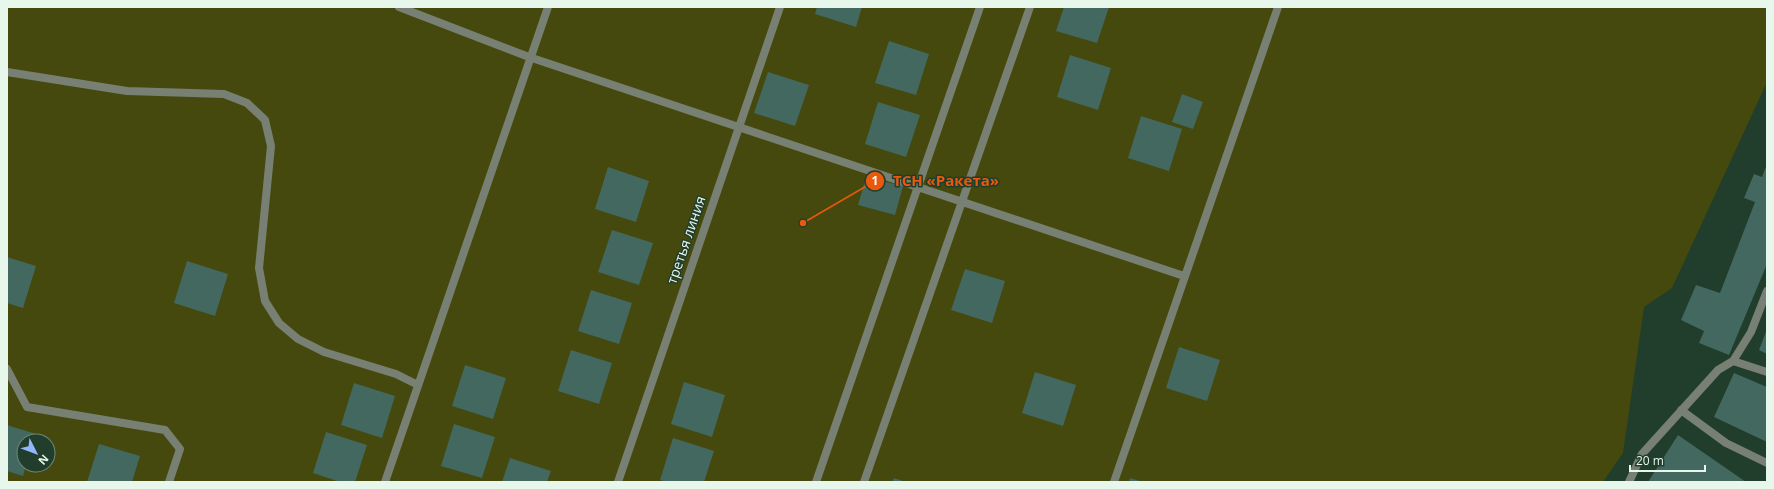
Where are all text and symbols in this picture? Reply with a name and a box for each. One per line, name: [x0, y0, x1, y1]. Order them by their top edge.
callout: ТСН «Ракета»: [865, 168, 1007, 195]
text: ТСН «Ракета»: [893, 170, 999, 190]
text: 1: [872, 172, 878, 189]
street label: третья линия: [662, 193, 709, 286]
north arrow: [16, 433, 56, 473]
scale bar: [1630, 447, 1705, 473]
text: N: [35, 452, 52, 468]
text: 20 m: [1636, 452, 1664, 469]

